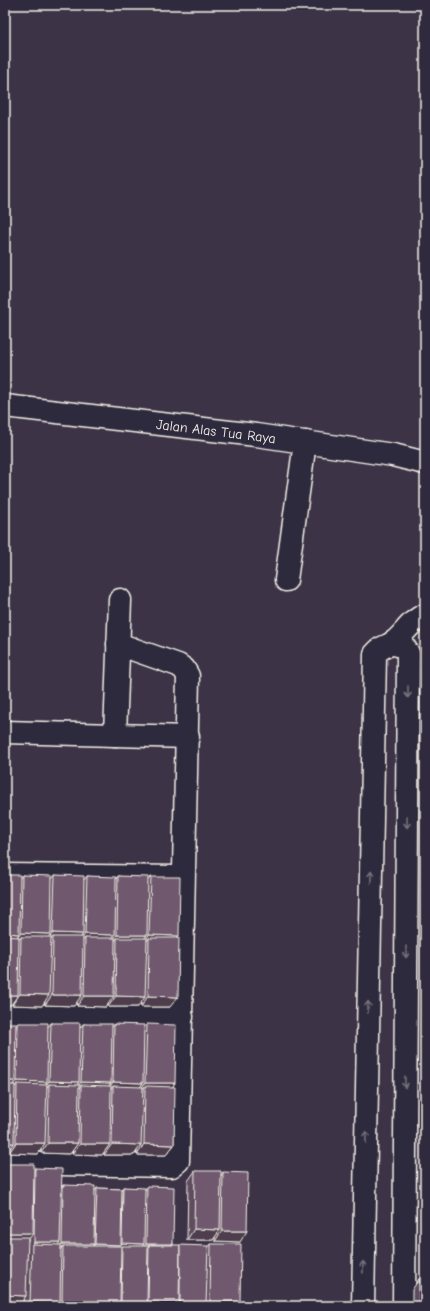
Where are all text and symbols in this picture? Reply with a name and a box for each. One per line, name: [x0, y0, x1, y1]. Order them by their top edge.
street label: Jalan Alas Tua Raya: [155, 416, 277, 447]
one-way arrow: [404, 685, 411, 698]
one-way arrow: [403, 815, 411, 828]
one-way arrow: [367, 871, 375, 884]
one-way arrow: [402, 945, 410, 958]
one-way arrow: [364, 1001, 372, 1014]
one-way arrow: [401, 1075, 409, 1088]
one-way arrow: [362, 1131, 370, 1144]
one-way arrow: [359, 1261, 367, 1274]

